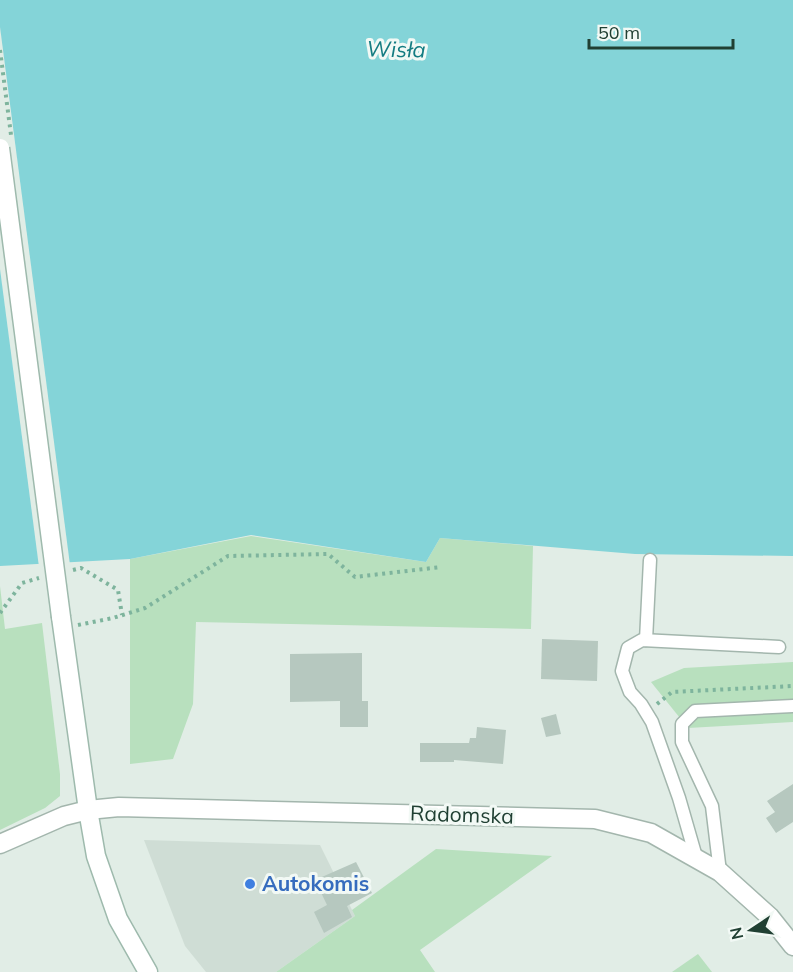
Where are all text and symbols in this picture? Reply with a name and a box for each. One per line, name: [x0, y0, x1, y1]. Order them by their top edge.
scale bar: [589, 12, 733, 50]
text: 50 m: [598, 21, 640, 44]
water label: Wisła: [366, 34, 426, 64]
street label: Radomska: [410, 799, 514, 829]
place label: Autokomis: [262, 870, 369, 896]
marker: Autokomis: [243, 877, 257, 891]
north arrow: [721, 900, 781, 960]
text: N: [725, 925, 747, 942]

